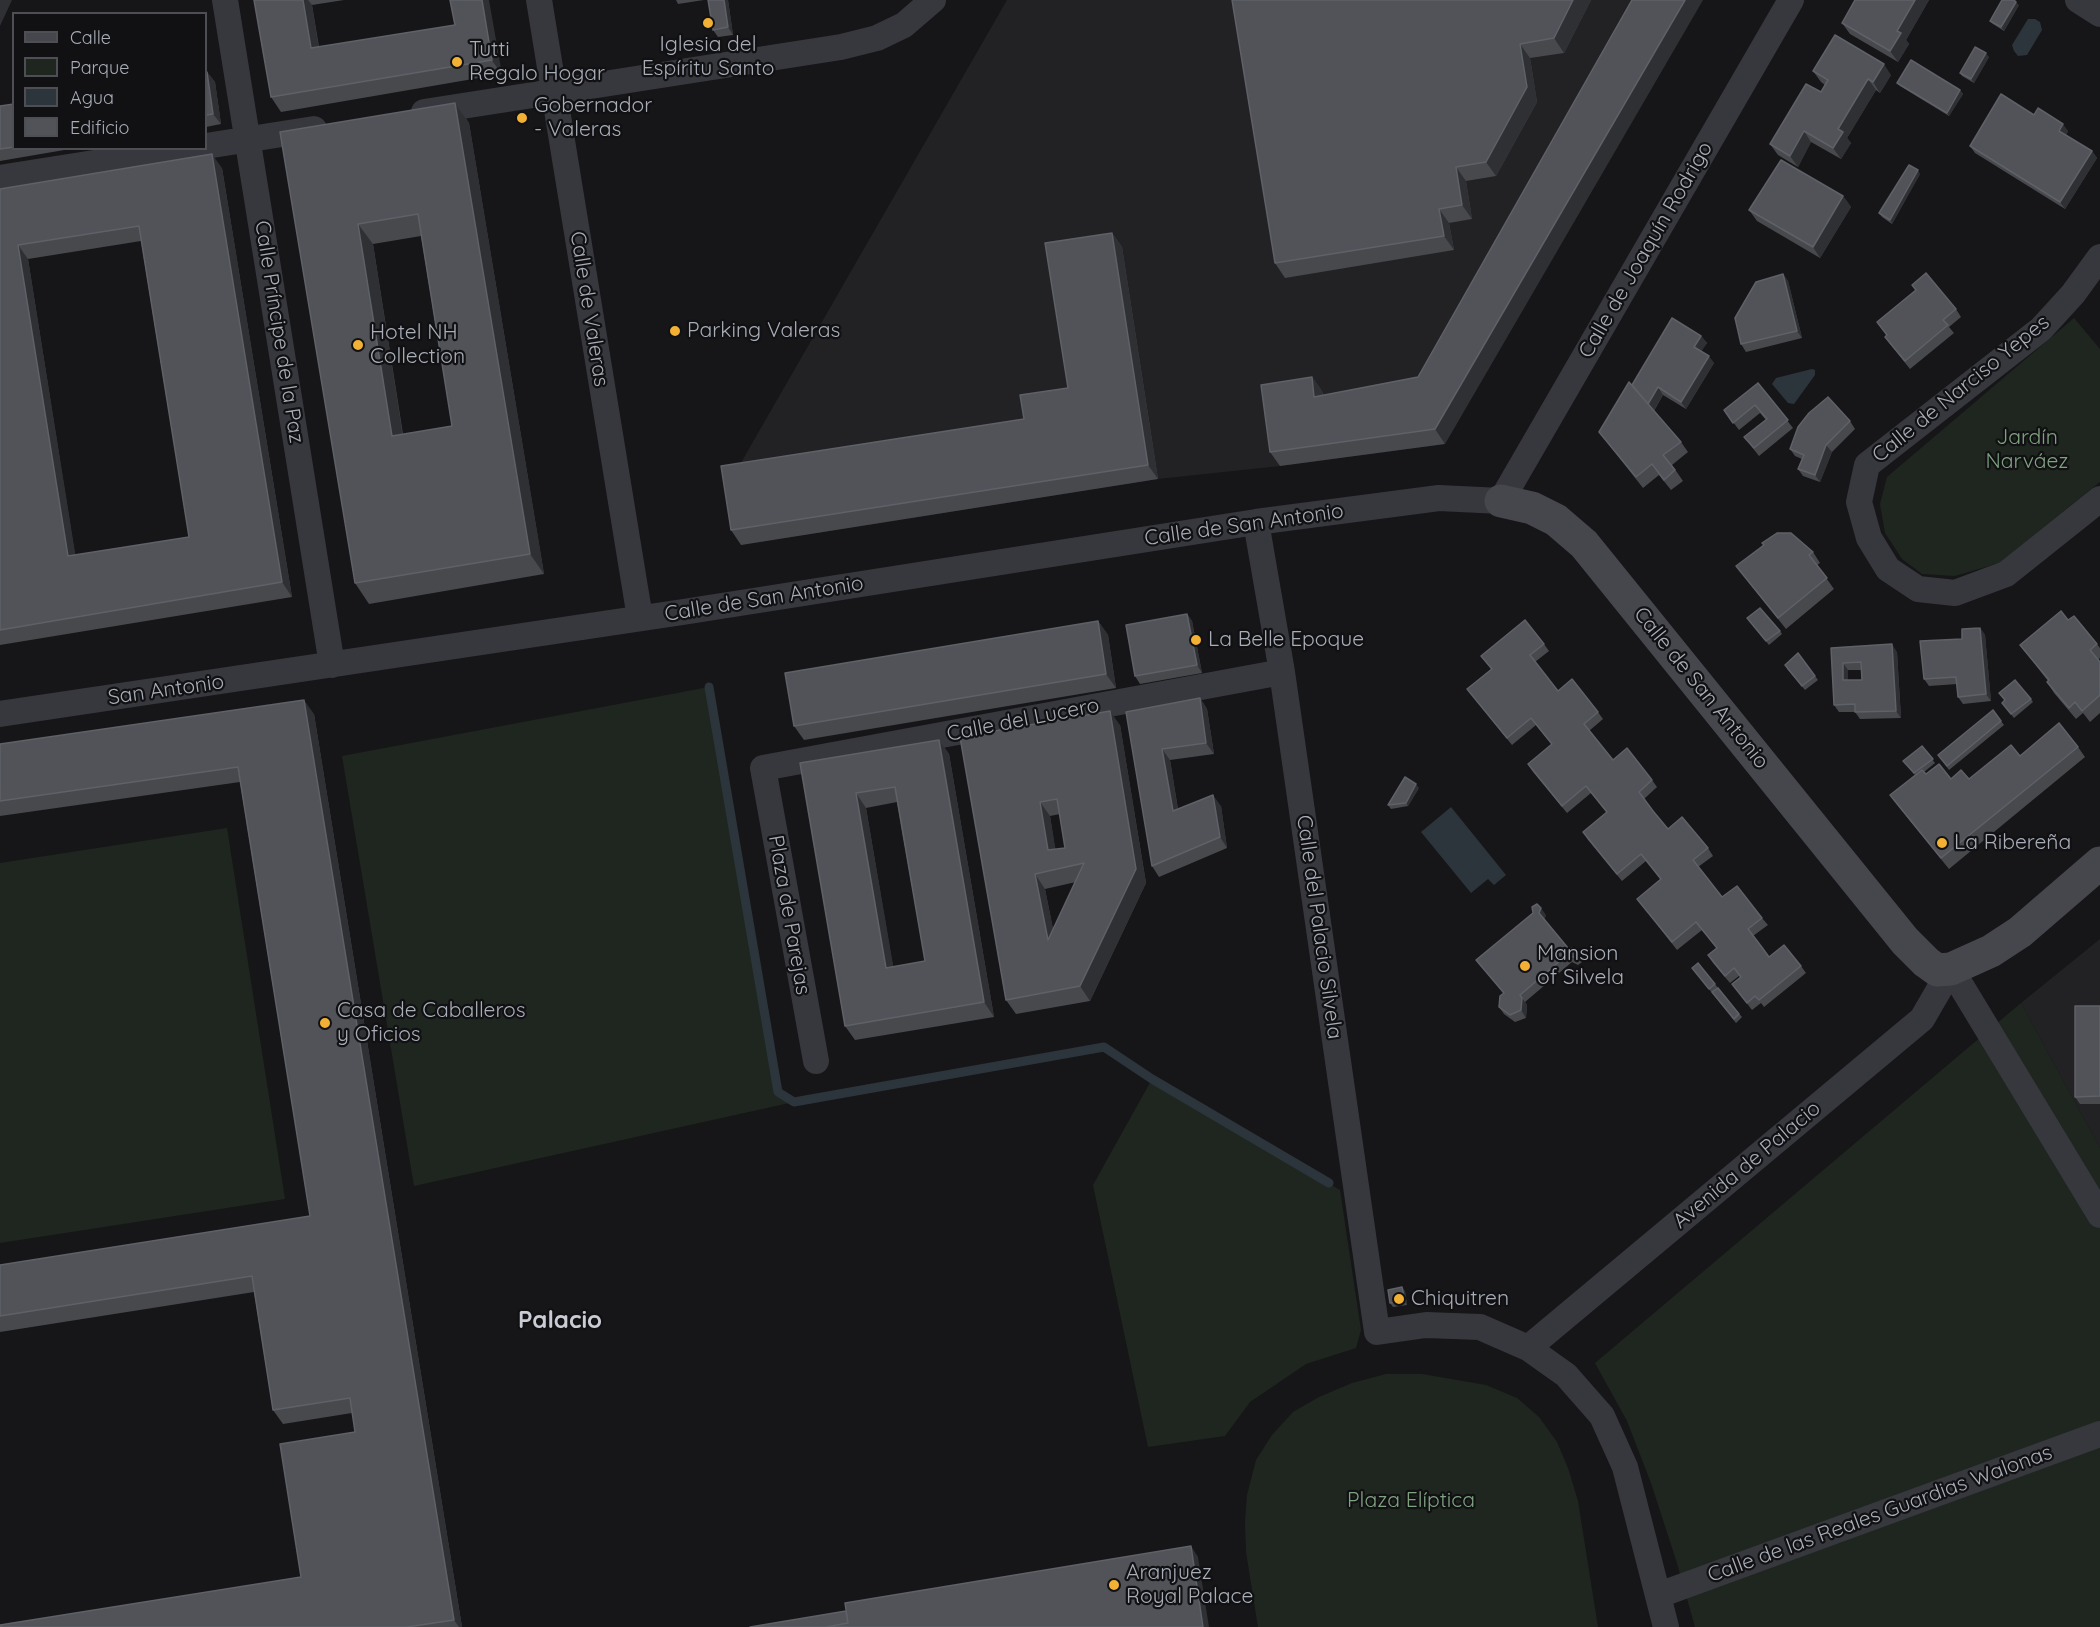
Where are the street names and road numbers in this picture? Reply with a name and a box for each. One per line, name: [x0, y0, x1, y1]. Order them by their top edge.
street label: Calle de Joaquín Rodrigo: [1574, 137, 1718, 363]
street label: Calle Príncipe de la Paz: [249, 219, 309, 445]
street label: Calle de Valeras: [564, 229, 614, 389]
street label: Calle de Narciso Yepes: [1867, 310, 2055, 468]
street label: Calle de San Antonio: [1143, 499, 1345, 551]
street label: Calle de San Antonio: [663, 571, 865, 627]
street label: Calle de San Antonio: [1628, 602, 1774, 774]
street label: San Antonio: [106, 669, 226, 711]
street label: Calle del Lucero: [945, 693, 1101, 747]
street label: Calle del Palacio Silvela: [1291, 813, 1347, 1041]
street label: Plaza de Parejas: [763, 833, 815, 997]
street label: Avenida de Palacio: [1668, 1096, 1826, 1234]
street label: Calle de las Reales Guardias Walonas: [1704, 1440, 2056, 1588]

